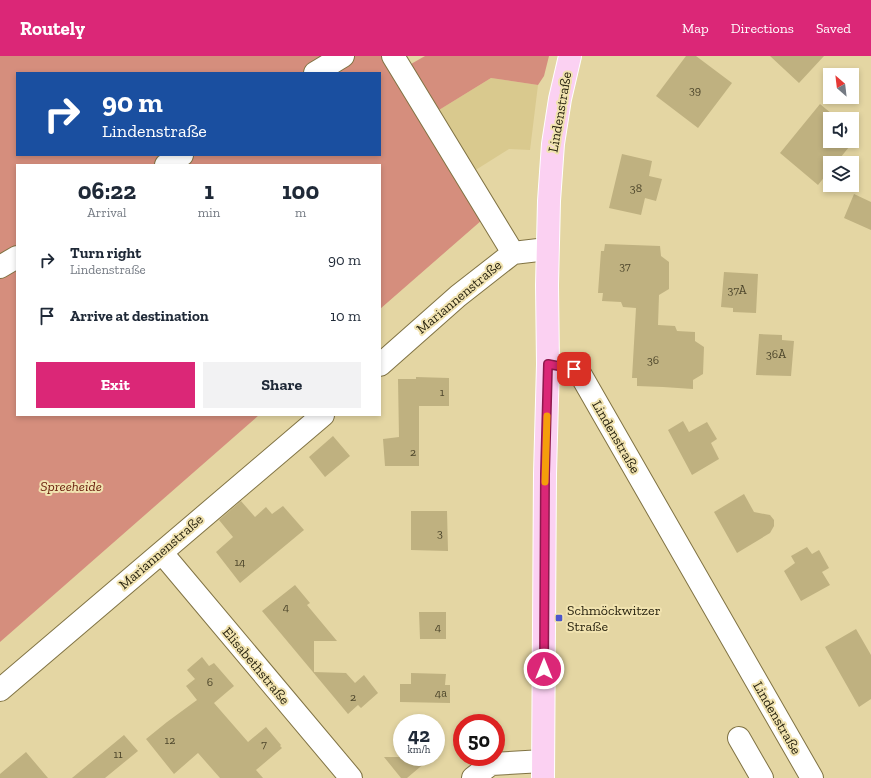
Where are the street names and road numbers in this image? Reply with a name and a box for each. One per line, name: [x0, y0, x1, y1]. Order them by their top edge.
street label: Lindenstraße: [545, 70, 576, 154]
street label: Mariannenstraße: [413, 256, 505, 338]
street label: Lindenstraße: [588, 397, 644, 477]
street label: Mariannenstraße: [115, 511, 207, 593]
street label: Elisabethstraße: [219, 624, 293, 708]
street label: Lindenstraße: [749, 678, 805, 758]

